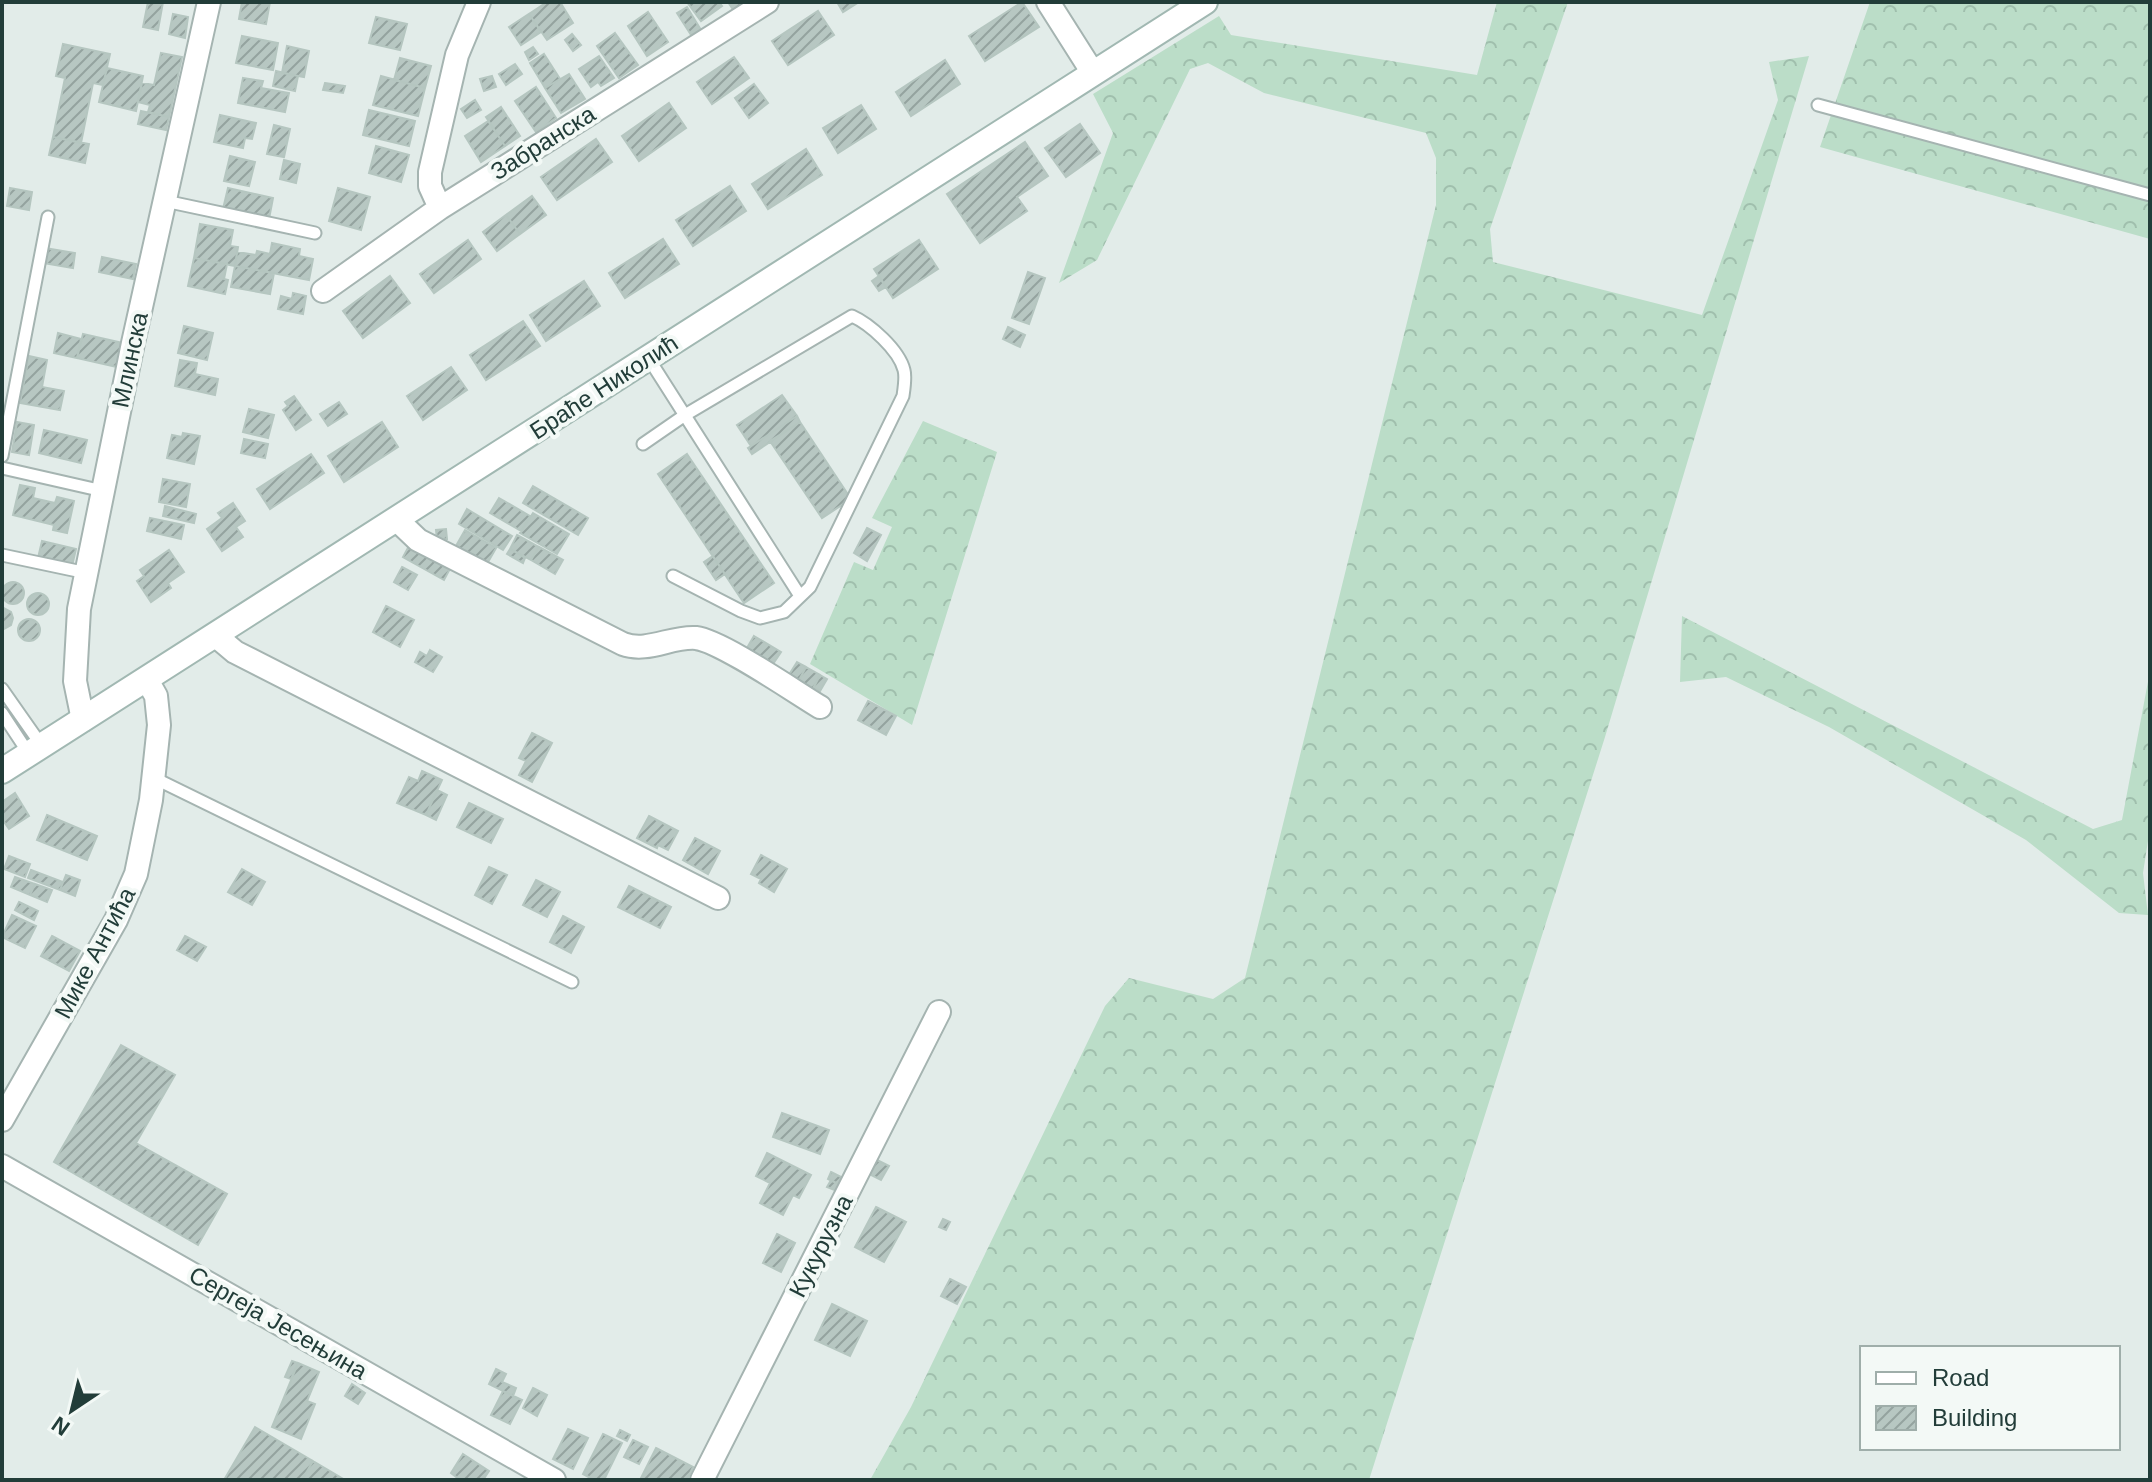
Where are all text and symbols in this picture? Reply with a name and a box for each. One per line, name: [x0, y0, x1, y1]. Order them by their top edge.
street label: Забранска: [486, 100, 600, 185]
street label: Млинска: [106, 309, 153, 410]
street label: Браће Николић: [525, 329, 683, 444]
street label: Мике Антића: [49, 882, 141, 1023]
street label: Кукурузна: [783, 1190, 858, 1301]
street label: Сергеја Јесењина: [184, 1261, 373, 1385]
legend: [1860, 1346, 2120, 1450]
text: Road: [1932, 1364, 1989, 1391]
north arrow: [32, 1370, 112, 1450]
text: Building: [1932, 1404, 2017, 1431]
text: N: [47, 1411, 74, 1441]

